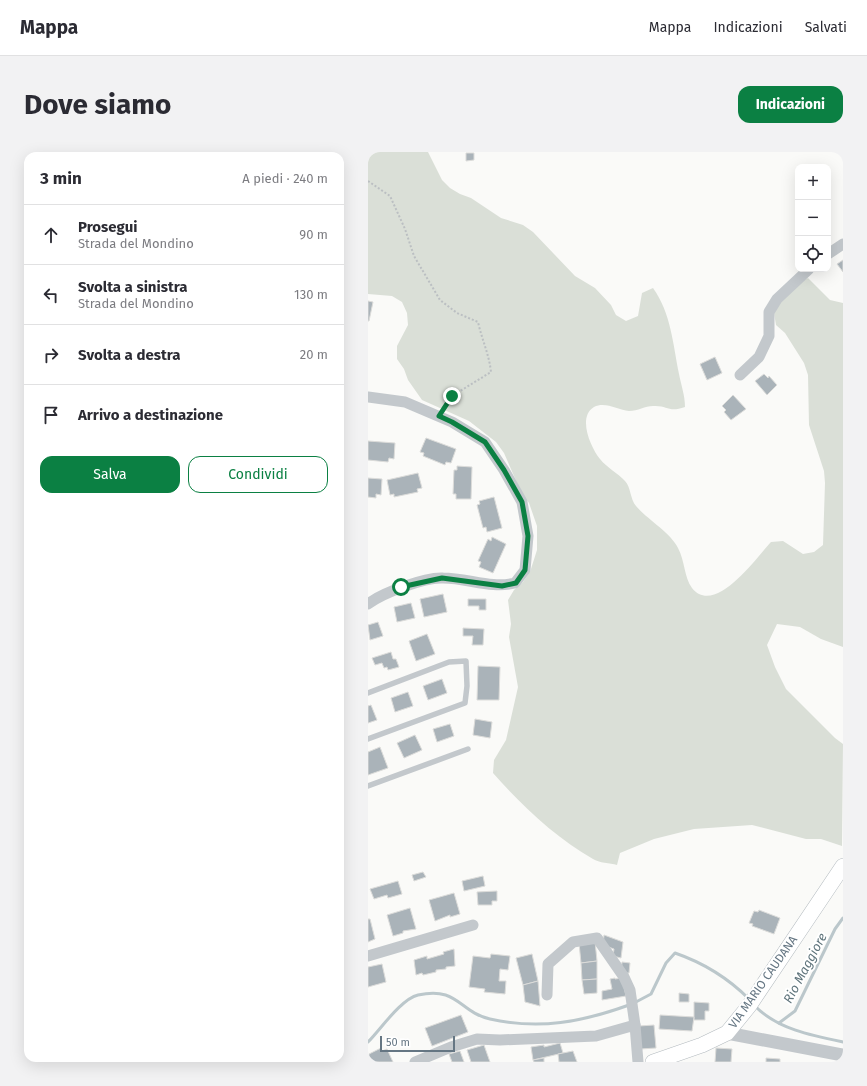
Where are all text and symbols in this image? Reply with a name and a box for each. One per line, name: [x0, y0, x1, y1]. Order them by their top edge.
text: Mappa: [20, 16, 78, 39]
text: Mappa: [649, 19, 691, 36]
text: Indicazioni: [713, 19, 783, 36]
text: Salvati: [805, 19, 847, 36]
button: Indicazioni: [738, 86, 843, 123]
text: Dove siamo: [24, 88, 171, 121]
map controls: [795, 164, 831, 272]
button: +: [795, 164, 831, 200]
text: 3 min: [40, 168, 82, 189]
text: A piedi · 240 m: [242, 171, 328, 186]
button: −: [795, 200, 831, 236]
text: Prosegui: [78, 218, 137, 236]
icon: ahead: [40, 224, 62, 246]
text: 90 m: [299, 227, 328, 242]
text: Strada del Mondino: [78, 236, 194, 251]
button: locate: [795, 236, 831, 272]
text: Svolta a sinistra: [78, 278, 188, 296]
icon: left: [40, 284, 62, 306]
text: 130 m: [294, 287, 328, 302]
text: Strada del Mondino: [78, 296, 194, 311]
icon: right: [40, 344, 62, 366]
text: Svolta a destra: [78, 346, 180, 364]
text: 20 m: [300, 347, 328, 362]
route end: [443, 387, 461, 405]
icon: arrive: [40, 404, 62, 426]
text: Arrivo a destinazione: [78, 406, 223, 424]
button: Salva: [40, 456, 180, 493]
button: Condividi: [188, 456, 328, 493]
route start: [392, 578, 410, 596]
water label: Rio Maggiore: [780, 930, 830, 1006]
street label: VIA MARIO CAUDANA: [726, 933, 800, 1031]
scale bar: [380, 1034, 455, 1053]
text: 50 m: [386, 1036, 410, 1049]

